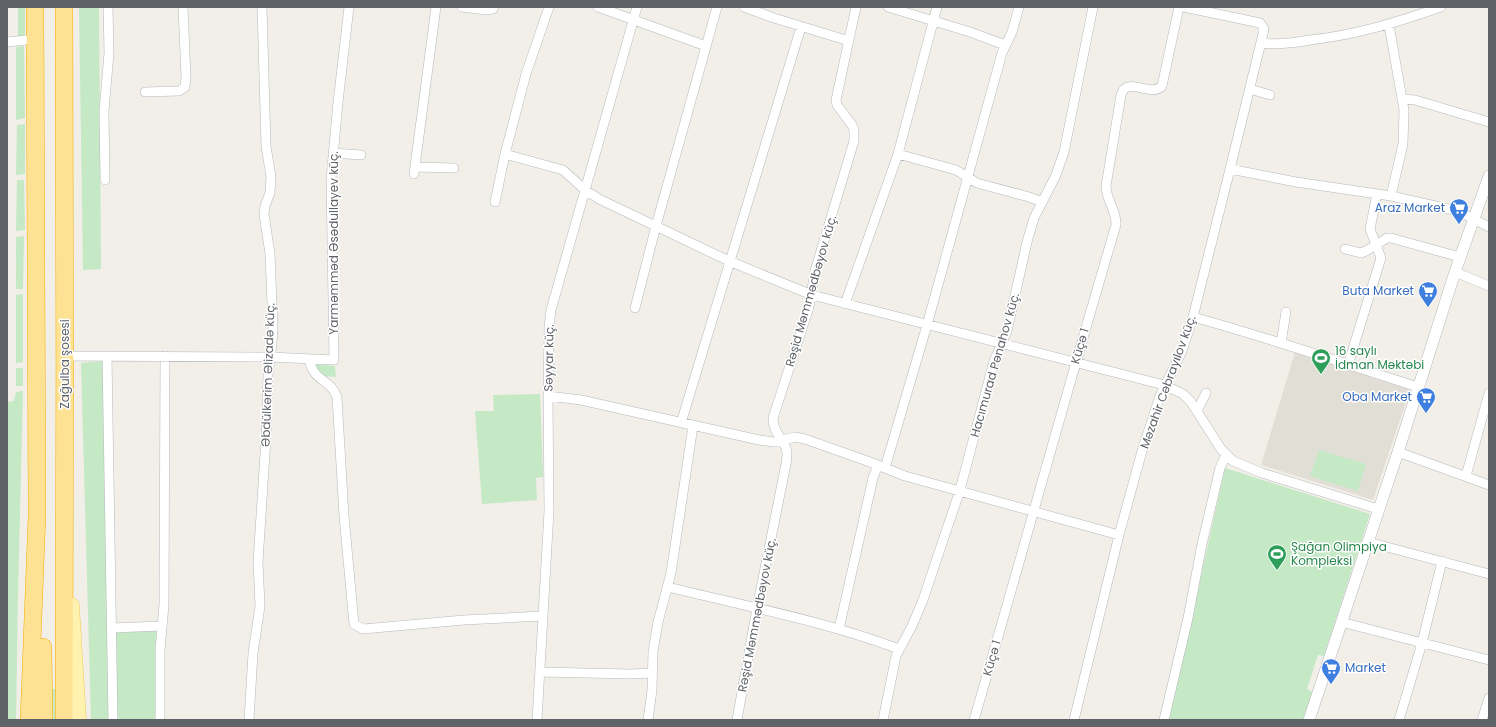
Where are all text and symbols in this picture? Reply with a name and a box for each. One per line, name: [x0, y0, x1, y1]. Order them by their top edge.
street label: Yarməmməd Əsədullayev küç.: [325, 151, 342, 335]
supermarket icon: Araz Market: [1448, 197, 1470, 225]
place label: Araz Market: [1375, 199, 1445, 216]
street label: Rəşid Məmmədbəyov küç.: [781, 213, 840, 369]
supermarket icon: Buta Market: [1417, 280, 1439, 308]
place label: Buta Market: [1342, 282, 1414, 299]
street label: Hacımurad Pənahov küç.: [966, 291, 1023, 439]
street label: Əbdülkərim Əlizadə küç.: [256, 303, 279, 447]
street label: Məzahir Cəbrayılov küç.: [1135, 313, 1200, 451]
street label: Zağulba şosesi: [56, 319, 73, 409]
street label: Səyyar küç.: [539, 324, 558, 392]
street label: Küçə 1: [1066, 326, 1093, 366]
place label: 16 saylı İdman Məktəbi: [1335, 342, 1424, 373]
sports icon: 16 saylı İdman Məktəbi: [1310, 347, 1332, 375]
supermarket icon: Oba Market: [1415, 386, 1437, 414]
place label: Oba Market: [1342, 388, 1412, 405]
street label: Rəşid Məmmədbəyov küç.: [733, 536, 780, 694]
place label: Şağan Olimpiya Kompleksi: [1291, 538, 1387, 569]
sports icon: Şağan Olimpiya Kompleksi: [1266, 543, 1288, 571]
street label: Küçə 1: [978, 638, 1005, 678]
supermarket icon: Market: [1320, 657, 1342, 685]
place label: Market: [1345, 659, 1386, 676]

